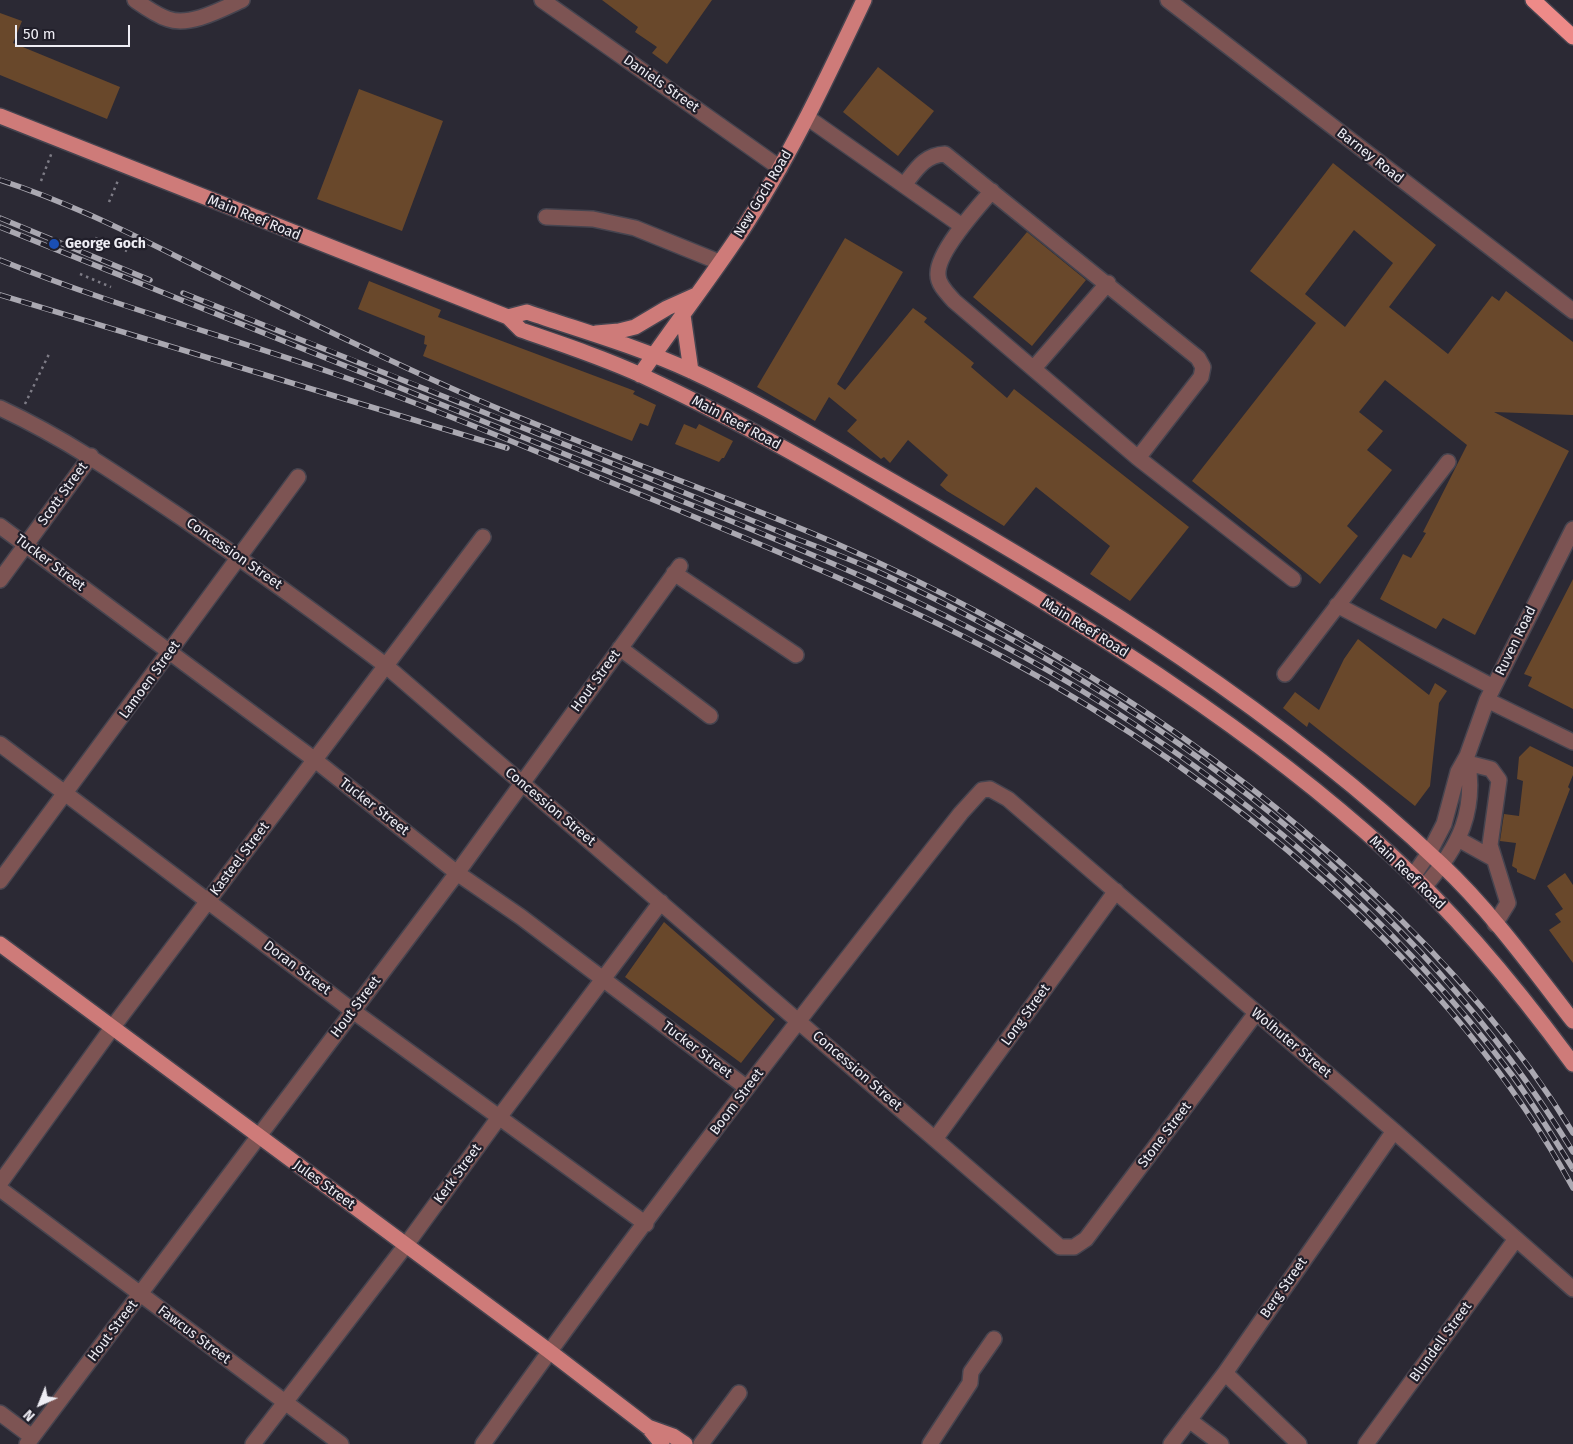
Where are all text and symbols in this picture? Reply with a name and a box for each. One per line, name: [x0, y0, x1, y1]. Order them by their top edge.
scale bar: [18, 15, 132, 47]
text: 50 m: [23, 25, 56, 43]
street label: Daniels Street: [620, 52, 702, 116]
street label: Barney Road: [1333, 125, 1407, 187]
street label: New Goch Road: [730, 147, 796, 241]
street label: Main Reef Road: [205, 192, 303, 244]
place label: George Goch: [65, 236, 146, 252]
marker: George Goch: [47, 237, 61, 251]
street label: Main Reef Road: [689, 392, 783, 454]
street label: Scott Street: [34, 459, 92, 529]
street label: Concession Street: [183, 515, 285, 593]
street label: Tucker Street: [12, 531, 88, 595]
street label: Main Reef Road: [1039, 595, 1131, 661]
street label: Ruven Road: [1492, 603, 1540, 679]
street label: Lamoen Street: [116, 638, 184, 722]
street label: Hout Street: [568, 647, 624, 715]
street label: Concession Street: [501, 764, 599, 850]
street label: Tucker Street: [336, 775, 412, 839]
street label: Kasteel Street: [207, 819, 273, 899]
street label: Main Reef Road: [1366, 833, 1448, 913]
street label: Doran Street: [260, 937, 334, 999]
street label: Hout Street: [327, 973, 385, 1041]
street label: Long Street: [998, 981, 1054, 1049]
street label: Wolhuter Street: [1247, 1005, 1335, 1081]
street label: Tucker Street: [659, 1018, 735, 1082]
street label: Concession Street: [809, 1028, 905, 1114]
street label: Boom Street: [707, 1066, 767, 1138]
street label: Stone Street: [1135, 1099, 1195, 1171]
street label: Kerk Street: [431, 1141, 485, 1207]
street label: Jules Street: [290, 1157, 358, 1213]
street label: Berg Street: [1257, 1254, 1311, 1322]
street label: Hout Street: [84, 1297, 142, 1365]
street label: Blundell Street: [1406, 1299, 1476, 1385]
street label: Fawcus Street: [154, 1302, 234, 1368]
north arrow: [15, 1379, 65, 1429]
text: N: [20, 1406, 38, 1424]

